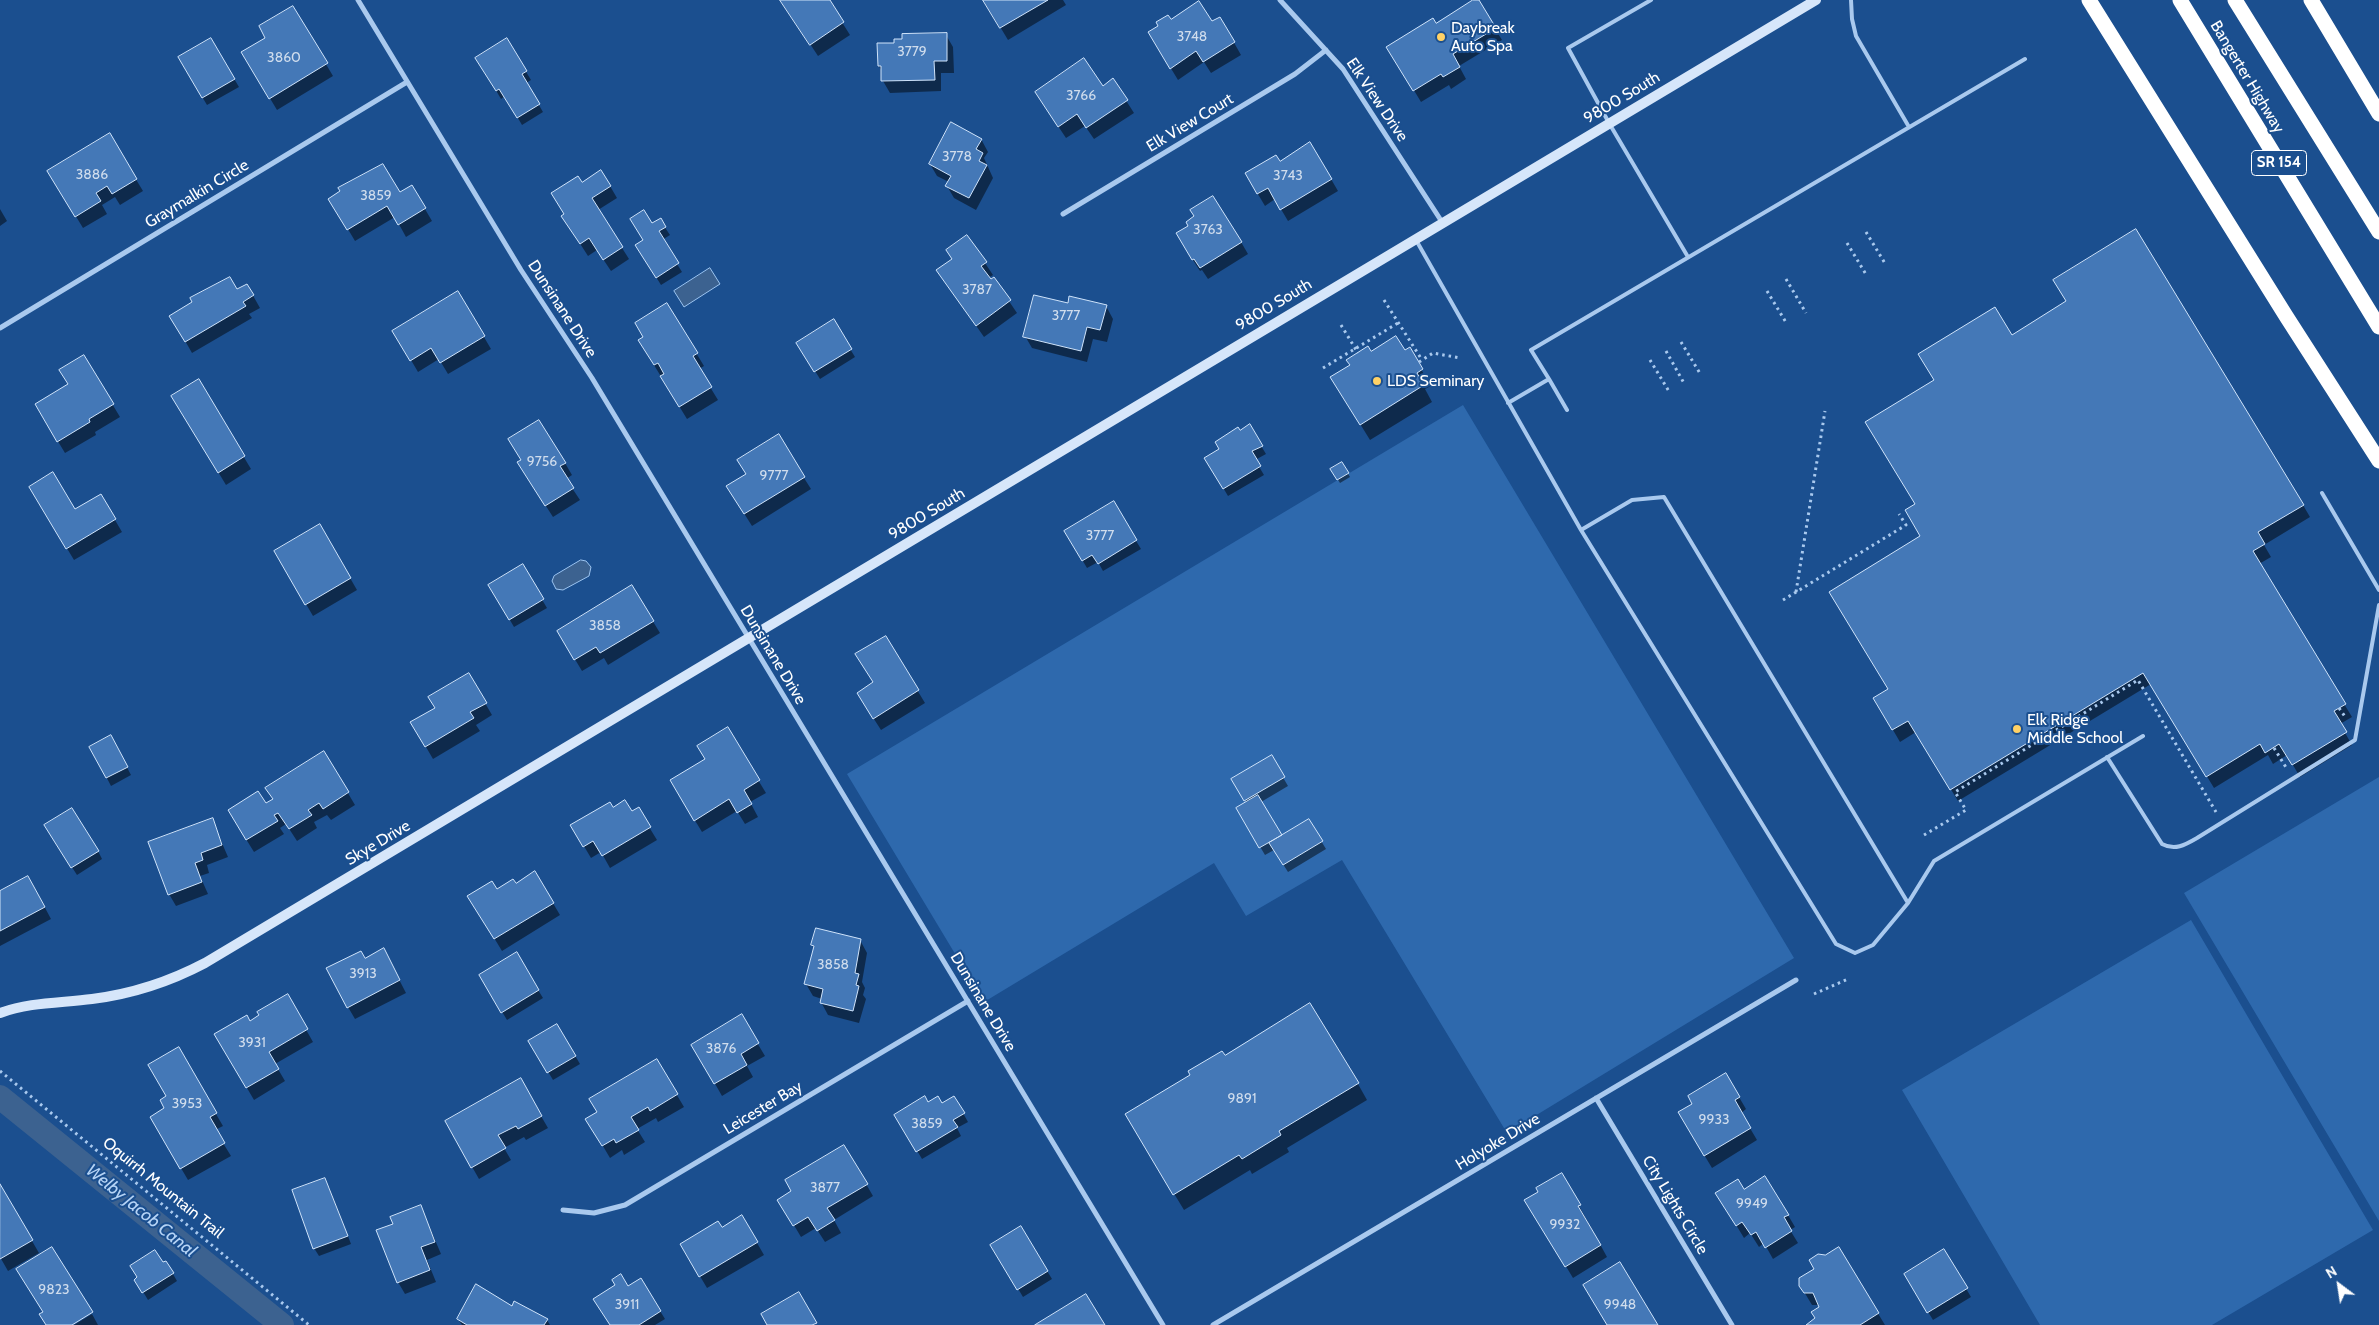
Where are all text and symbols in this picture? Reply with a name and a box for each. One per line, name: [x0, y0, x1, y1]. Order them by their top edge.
street label: Bangerter Highway: [2206, 17, 2288, 137]
place label: Daybreak Auto Spa: [1451, 18, 1515, 56]
house number: 3748: [1177, 29, 1207, 45]
marker: Daybreak Auto Spa: [1435, 31, 1447, 43]
house number: 3779: [897, 44, 927, 60]
house number: 3860: [267, 50, 301, 66]
street label: Elk View Drive: [1342, 55, 1412, 145]
street label: 9800 South: [1580, 68, 1664, 128]
house number: 3766: [1066, 88, 1096, 104]
street label: Elk View Court: [1143, 90, 1237, 156]
house number: 3778: [942, 149, 972, 165]
road number: SR 154: [2252, 150, 2306, 176]
street label: Graymalkin Circle: [142, 156, 252, 232]
house number: 3886: [76, 167, 108, 183]
house number: 3743: [1273, 168, 1303, 184]
house number: 3859: [360, 188, 392, 204]
house number: 3763: [1193, 222, 1223, 238]
street label: Dunsinane Drive: [523, 257, 601, 361]
street label: 9800 South: [1232, 275, 1316, 335]
house number: 3787: [962, 282, 992, 298]
house number: 3777: [1052, 308, 1080, 324]
place label: LDS Seminary: [1387, 371, 1484, 391]
marker: LDS Seminary: [1371, 375, 1383, 387]
house number: 9756: [527, 454, 557, 470]
house number: 9777: [759, 468, 789, 484]
street label: 9800 South: [885, 484, 969, 544]
house number: 3777: [1086, 528, 1114, 544]
street label: Dunsinane Drive: [736, 602, 810, 708]
house number: 3858: [589, 618, 621, 634]
place label: Elk Ridge Middle School: [2027, 710, 2123, 748]
marker: Elk Ridge Middle School: [2011, 723, 2023, 735]
street label: Skye Drive: [342, 816, 414, 870]
street label: Dunsinane Drive: [946, 949, 1020, 1055]
house number: 3858: [817, 957, 849, 973]
house number: 3913: [349, 966, 377, 982]
house number: 3931: [238, 1035, 266, 1051]
house number: 3876: [706, 1041, 736, 1057]
street label: Leicester Bay: [720, 1077, 806, 1139]
house number: 9891: [1228, 1091, 1256, 1107]
house number: 3953: [172, 1096, 202, 1112]
street label: Holyoke Drive: [1452, 1109, 1544, 1175]
house number: 9933: [1698, 1112, 1730, 1128]
house number: 3859: [911, 1116, 943, 1132]
street label: Oquirrh Mountain Trail: [99, 1133, 227, 1243]
street label: City Lights Circle: [1638, 1152, 1712, 1258]
water label: Welby Jacob Canal: [81, 1160, 201, 1262]
house number: 3877: [810, 1180, 840, 1196]
house number: 9949: [1736, 1196, 1768, 1212]
house number: 9932: [1550, 1217, 1580, 1233]
north arrow: [2314, 1260, 2364, 1310]
text: N: [2322, 1262, 2340, 1282]
house number: 9823: [38, 1282, 70, 1298]
house number: 3911: [615, 1297, 639, 1313]
house number: 9948: [1604, 1297, 1636, 1313]

